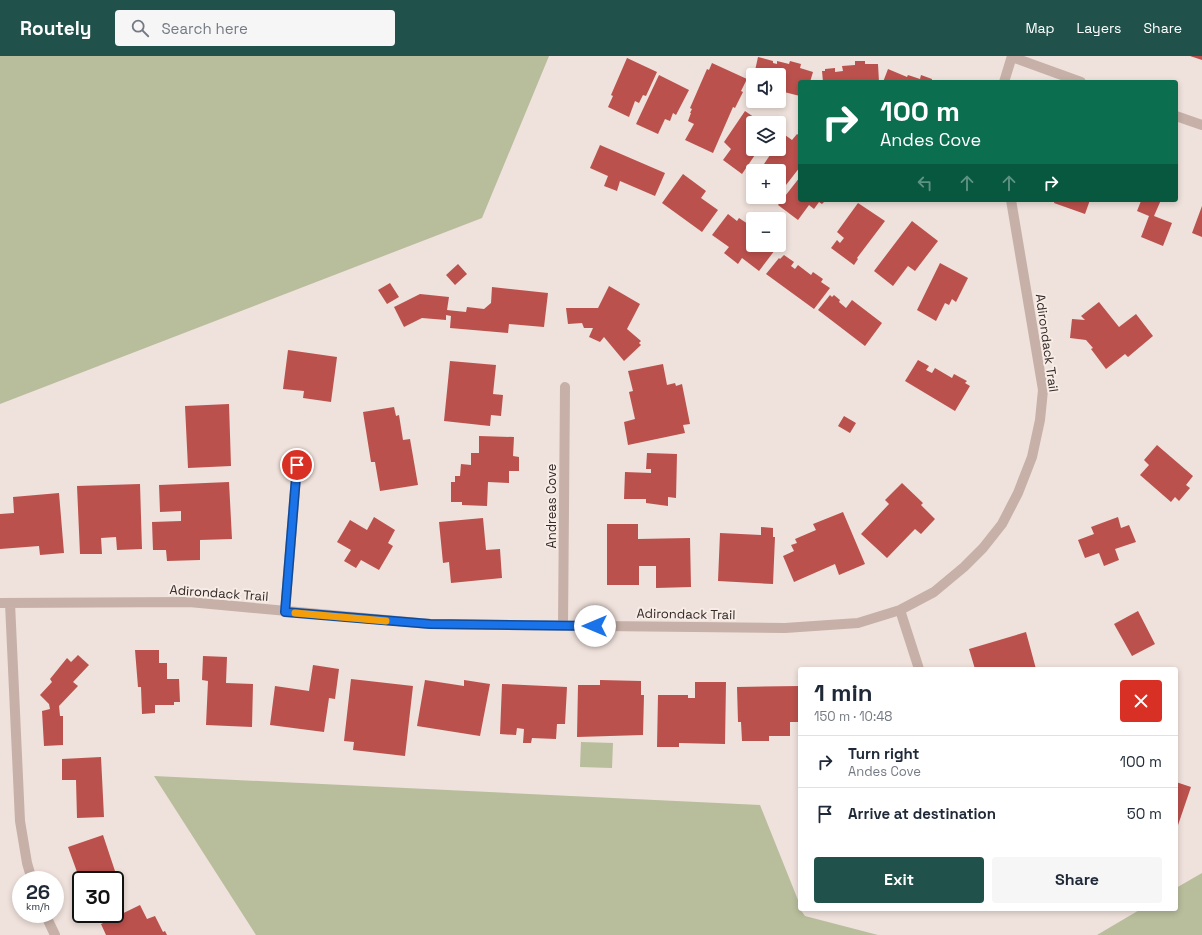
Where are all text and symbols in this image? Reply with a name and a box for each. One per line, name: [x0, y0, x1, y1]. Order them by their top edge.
search box: [115, 10, 395, 46]
text: Routely: [20, 16, 91, 41]
icon: search: [129, 17, 151, 39]
text: Search here: [161, 19, 248, 38]
text: Map: [1025, 19, 1055, 37]
text: Layers: [1077, 19, 1121, 37]
text: Share: [1143, 19, 1182, 37]
map controls: [746, 68, 786, 252]
button: sound: [746, 68, 786, 108]
text: 100 m: [880, 93, 960, 129]
icon: right: [814, 96, 866, 148]
button: layers: [746, 116, 786, 156]
text: Andes Cove: [880, 128, 981, 151]
button: +: [746, 164, 786, 204]
icon: left: [914, 172, 936, 194]
icon: ahead: [956, 172, 978, 194]
icon: ahead: [998, 172, 1020, 194]
icon: right: [1040, 172, 1062, 194]
button: −: [746, 212, 786, 252]
street label: Adirondack Trail: [1032, 293, 1062, 393]
pin: [280, 448, 314, 482]
icon: arrive: [286, 454, 308, 476]
street label: Andreas Cove: [543, 463, 560, 549]
street label: Adirondack Trail: [169, 581, 269, 605]
position arrow: [574, 605, 616, 647]
street label: Adirondack Trail: [636, 605, 736, 623]
text: 1 min: [814, 677, 873, 708]
button: close: [1120, 680, 1162, 722]
text: 150 m · 10:48: [814, 708, 892, 725]
text: Turn right: [848, 744, 919, 763]
icon: right: [814, 751, 836, 773]
text: 100 m: [1120, 752, 1162, 771]
text: Andes Cove: [848, 763, 921, 780]
icon: arrive: [814, 803, 836, 825]
text: Arrive at destination: [848, 804, 996, 823]
text: 50 m: [1127, 804, 1162, 823]
button: Exit: [814, 857, 984, 903]
button: Share: [992, 857, 1162, 903]
speed limit sign: 30: [72, 871, 124, 923]
text: 26: [26, 879, 50, 905]
text: km/h: [26, 900, 50, 913]

